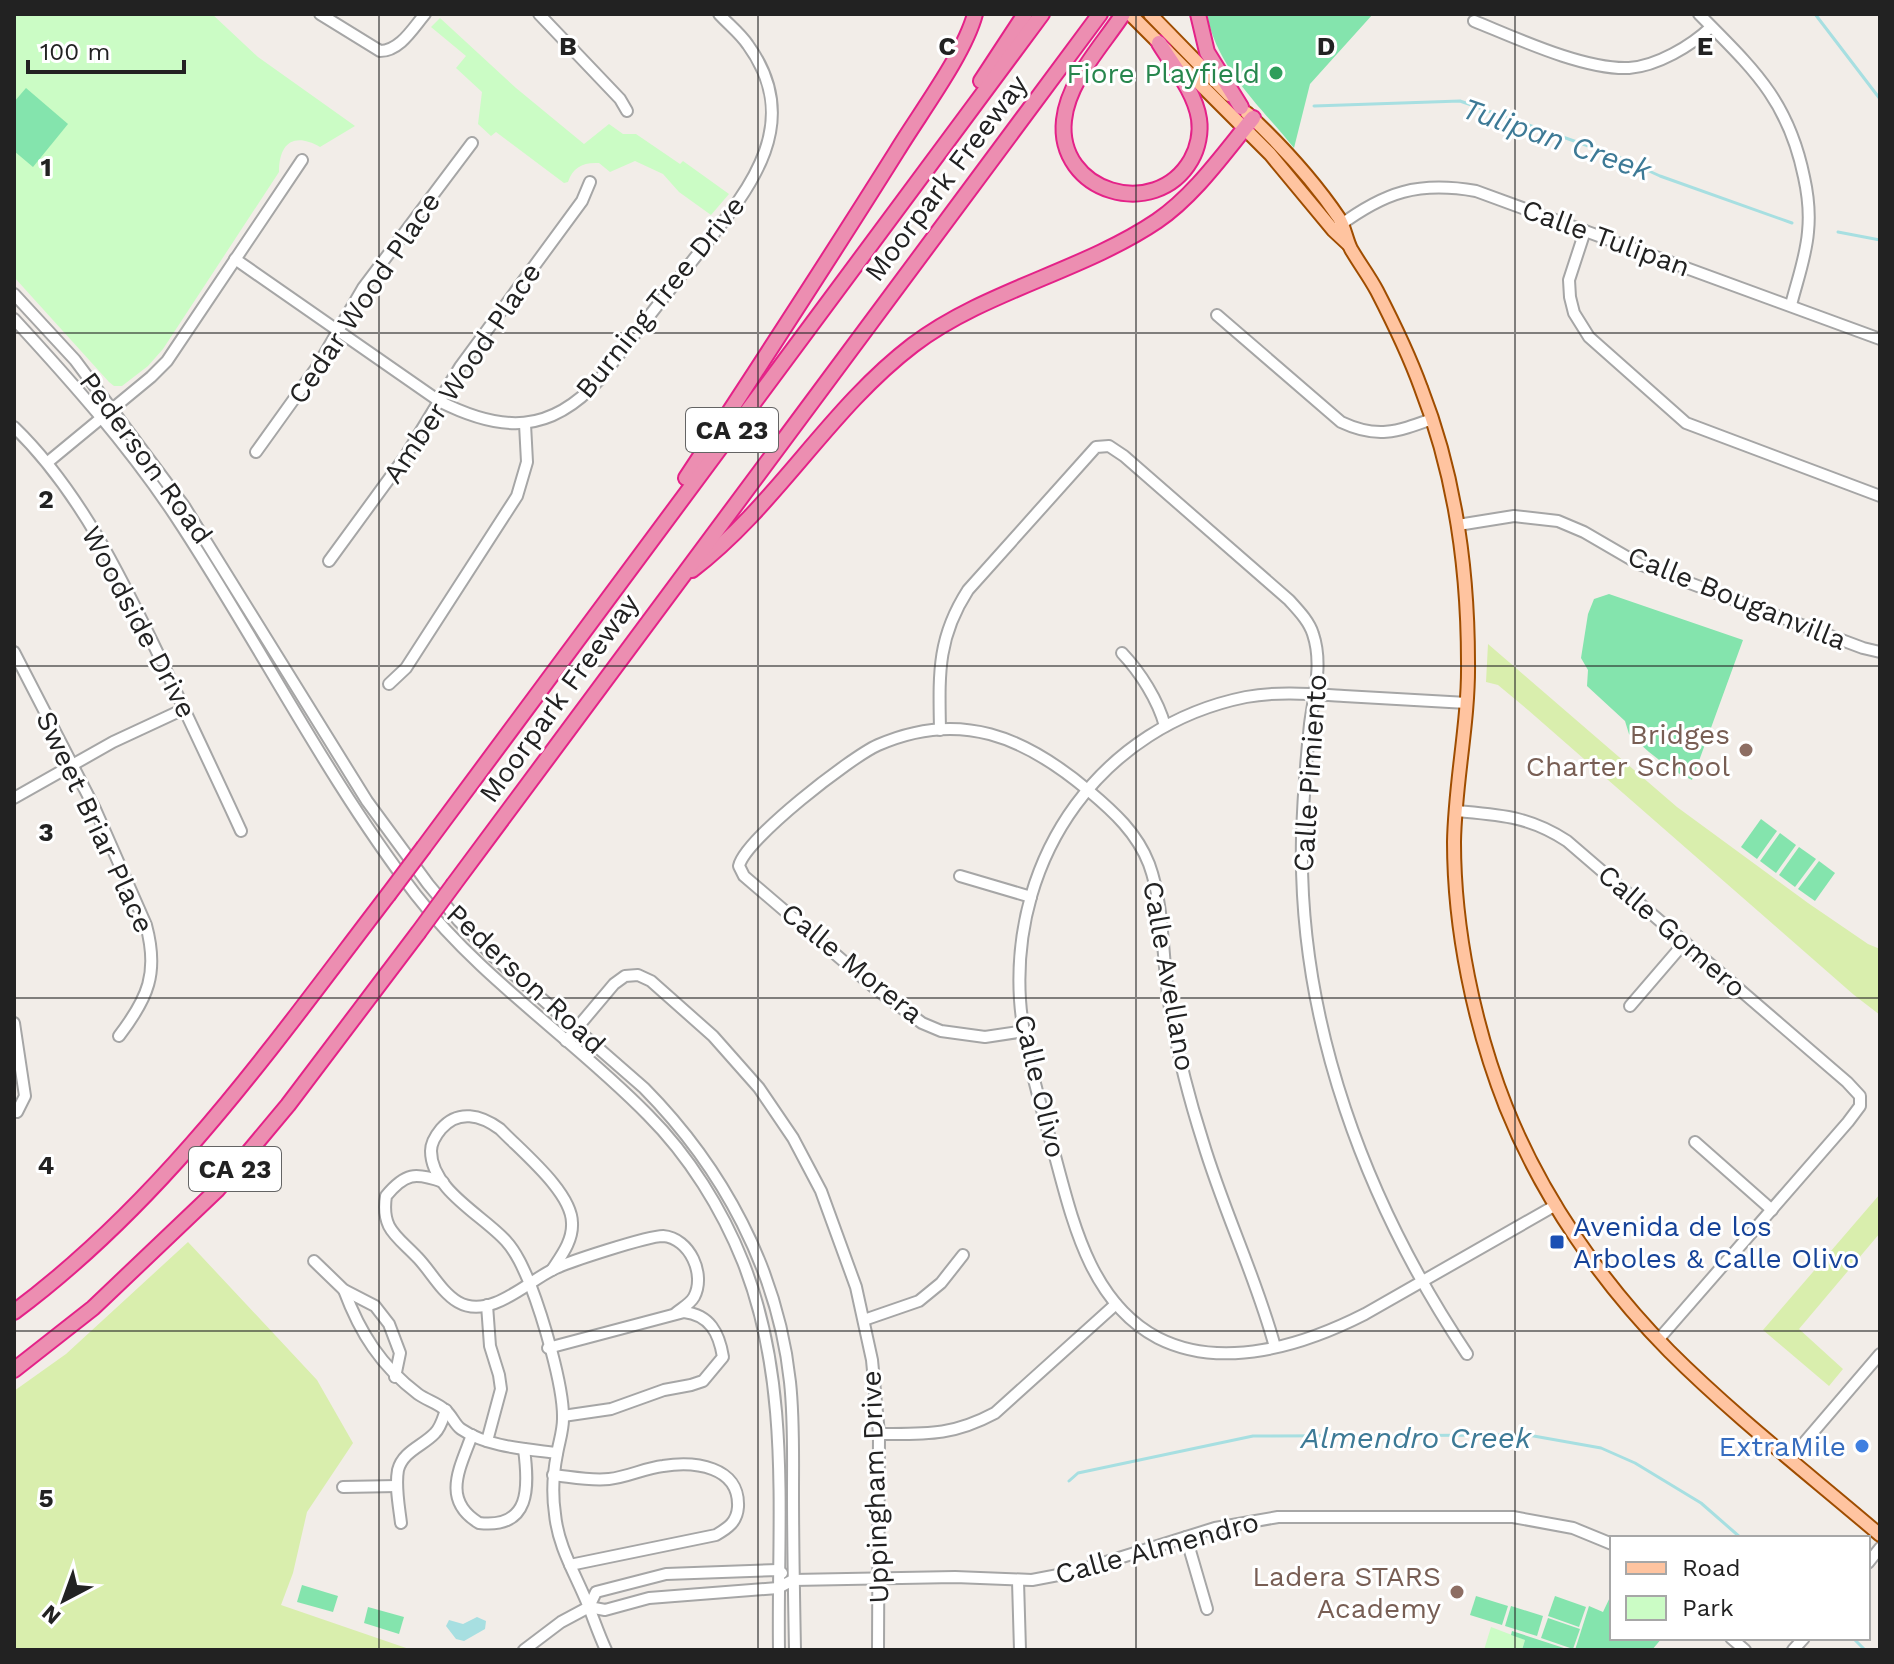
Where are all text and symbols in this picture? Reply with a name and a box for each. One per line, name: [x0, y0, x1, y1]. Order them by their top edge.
scale bar: [28, 24, 184, 74]
text: B: [559, 31, 577, 61]
text: C: [938, 31, 956, 61]
text: D: [1317, 31, 1335, 61]
text: E: [1697, 31, 1713, 61]
text: 100 m: [40, 38, 110, 66]
place label: Fiore Playfield: [1066, 57, 1260, 90]
marker: Fiore Playfield: [1267, 64, 1285, 82]
street label: Moorpark Freeway: [858, 68, 1035, 288]
water label: Tulipan Creek: [1458, 90, 1658, 188]
text: 1: [40, 152, 52, 182]
street label: Cedar Wood Place: [281, 186, 447, 410]
street label: Burning Tree Drive: [568, 189, 752, 405]
street label: Calle Tulipan: [1518, 192, 1694, 284]
street label: Amber Wood Place: [376, 257, 548, 489]
street label: Pederson Road: [73, 366, 219, 550]
road number: CA 23: [686, 408, 778, 452]
text: 2: [38, 484, 54, 514]
street label: Woodside Drive: [75, 521, 203, 723]
street label: Calle Bouganvilla: [1623, 539, 1851, 657]
street label: Moorpark Freeway: [472, 587, 646, 809]
street label: Calle Pimiento: [1287, 673, 1333, 873]
street label: Sweet Briar Place: [29, 706, 161, 938]
place label: Bridges Charter School: [1526, 718, 1730, 783]
marker: Bridges Charter School: [1737, 741, 1755, 759]
text: 3: [38, 817, 54, 847]
street label: Calle Gomero: [1591, 858, 1753, 1004]
street label: Calle Avellano: [1136, 879, 1202, 1073]
street label: Calle Morera: [775, 896, 929, 1030]
street label: Pederson Road: [440, 897, 612, 1061]
street label: Calle Olivo: [1007, 1011, 1073, 1161]
road number: CA 23: [189, 1147, 281, 1191]
text: 4: [38, 1150, 55, 1180]
place label: Avenida de los Arboles & Calle Olivo: [1573, 1210, 1860, 1275]
marker: Avenida de los Arboles & Calle Olivo: [1548, 1233, 1566, 1251]
street label: Uppingham Drive: [854, 1370, 896, 1604]
water label: Almendro Creek: [1299, 1420, 1533, 1455]
place label: ExtraMile: [1719, 1430, 1846, 1463]
marker: ExtraMile: [1853, 1437, 1871, 1455]
text: 5: [38, 1483, 54, 1513]
street label: Calle Almendro: [1052, 1505, 1262, 1591]
legend: [1610, 1536, 1870, 1640]
text: Road: [1682, 1554, 1741, 1582]
north arrow: [24, 1560, 104, 1640]
place label: Ladera STARS Academy: [1252, 1560, 1442, 1625]
marker: Ladera STARS Academy: [1448, 1583, 1466, 1601]
text: Park: [1682, 1594, 1734, 1622]
text: N: [37, 1600, 66, 1630]

